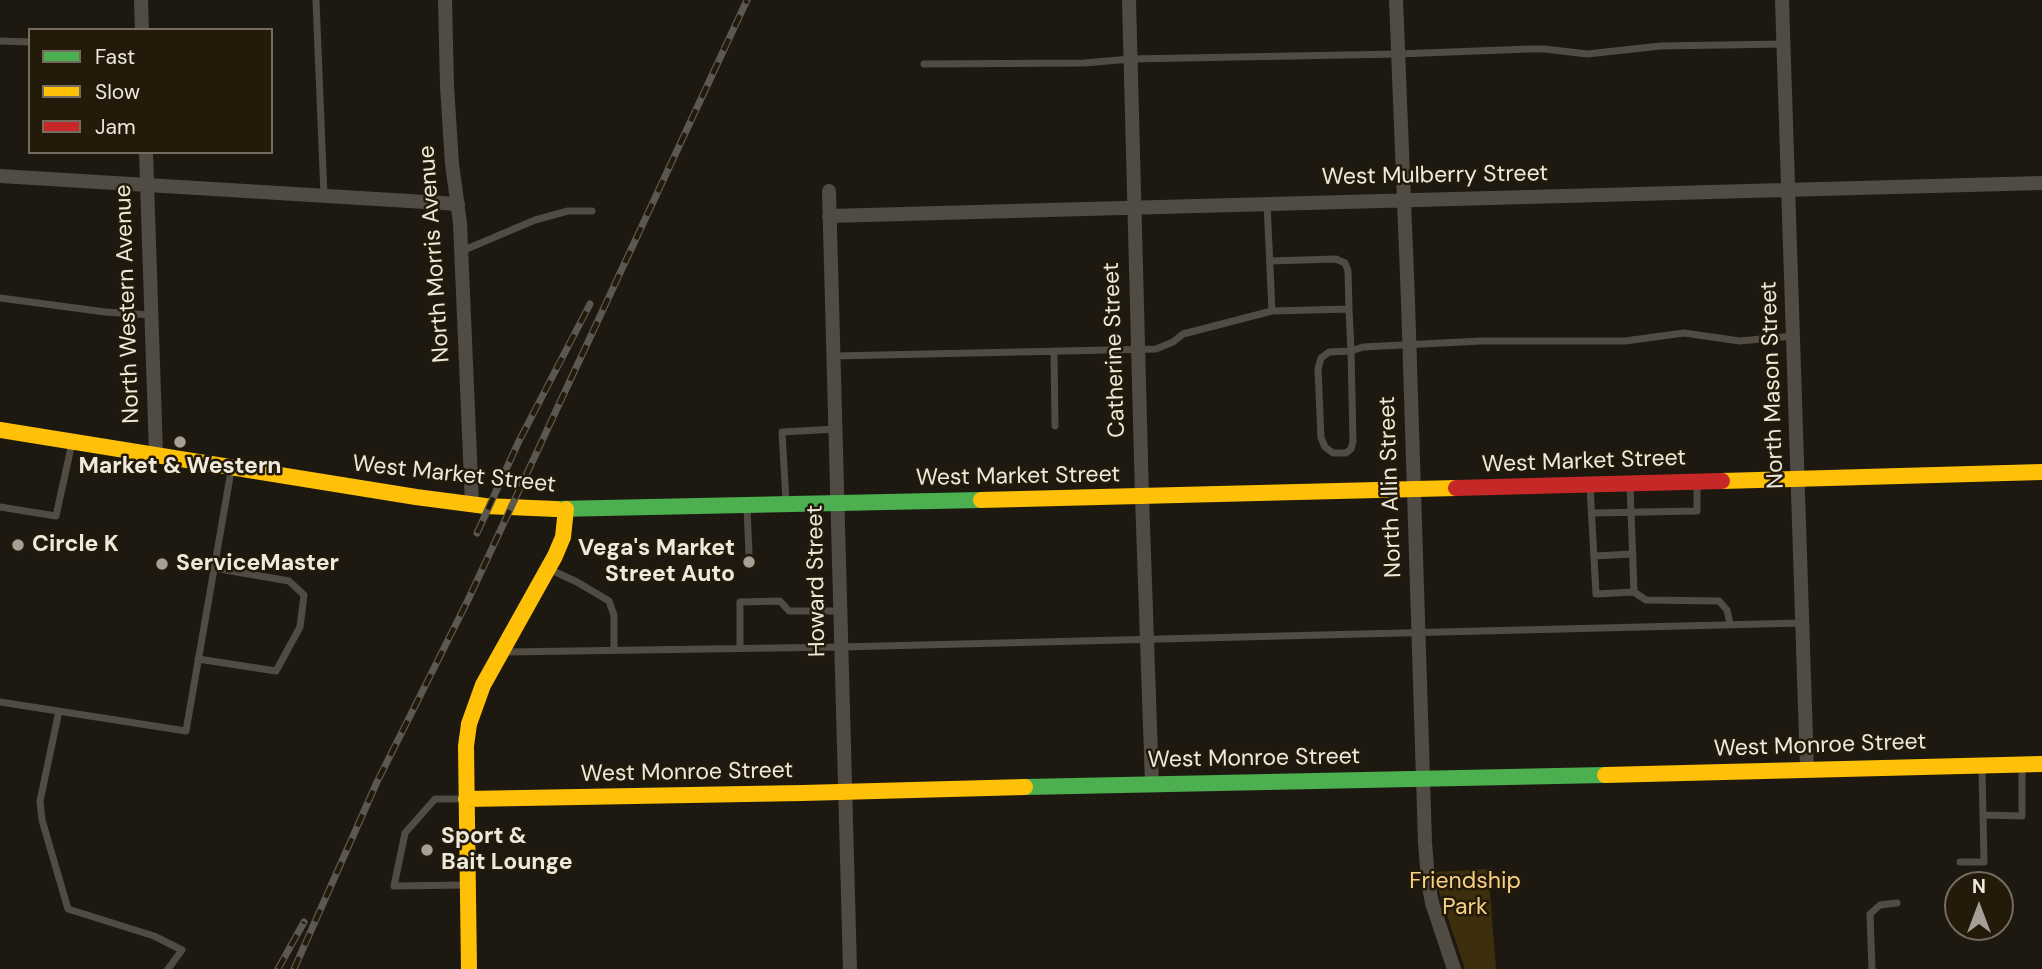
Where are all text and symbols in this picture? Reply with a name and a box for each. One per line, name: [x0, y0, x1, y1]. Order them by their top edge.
legend: [28, 28, 273, 154]
text: Fast: [95, 43, 135, 71]
text: Slow: [95, 78, 140, 106]
text: Jam: [95, 113, 136, 141]
street label: North Morris Avenue: [414, 144, 456, 364]
street label: West Mulberry Street: [1322, 160, 1548, 192]
street label: North Western Avenue: [110, 184, 146, 424]
street label: Catherine Street: [1098, 262, 1132, 438]
street label: North Mason Street: [1756, 281, 1790, 489]
street label: North Allin Street: [1374, 396, 1408, 578]
marker: Market & Western: [172, 434, 188, 450]
street label: West Market Street: [1481, 445, 1687, 479]
street label: West Market Street: [351, 451, 557, 499]
place label: Market & Western: [78, 453, 282, 481]
street label: West Market Street: [916, 461, 1120, 493]
street label: Howard Street: [802, 505, 832, 657]
place label: Circle K: [32, 531, 119, 559]
place label: Vega's Market Street Auto: [578, 535, 735, 589]
marker: Circle K: [10, 537, 26, 553]
place label: ServiceMaster: [176, 550, 339, 578]
marker: Vega's Market Street Auto: [741, 554, 757, 570]
marker: ServiceMaster: [154, 556, 170, 572]
street label: West Monroe Street: [1713, 728, 1927, 764]
street label: West Monroe Street: [1147, 743, 1361, 775]
street label: West Monroe Street: [580, 757, 794, 789]
place label: Sport & Bait Lounge: [441, 823, 573, 877]
marker: Sport & Bait Lounge: [419, 842, 435, 858]
park label: Friendship Park: [1409, 868, 1521, 922]
north arrow: [1944, 871, 2014, 941]
text: N: [1972, 874, 1986, 899]

